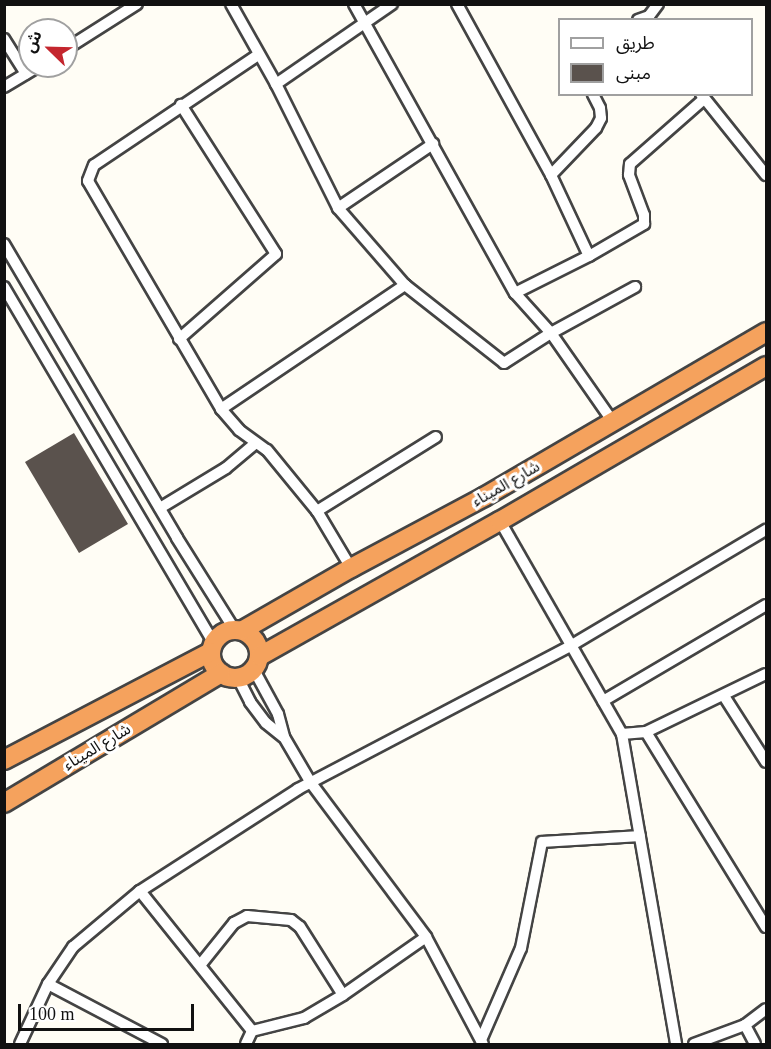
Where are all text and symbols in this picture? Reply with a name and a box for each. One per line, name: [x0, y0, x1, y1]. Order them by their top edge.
north arrow: [18, 18, 78, 78]
legend: [558, 18, 753, 96]
text: ش: [21, 28, 45, 55]
text: طريق: [616, 33, 655, 53]
text: مبنى: [616, 63, 651, 83]
street label: شارع الميناء: [469, 457, 543, 511]
street label: شارع الميناء: [60, 719, 134, 775]
scale bar: [21, 992, 196, 1030]
text: 100 m: [29, 1004, 75, 1024]

